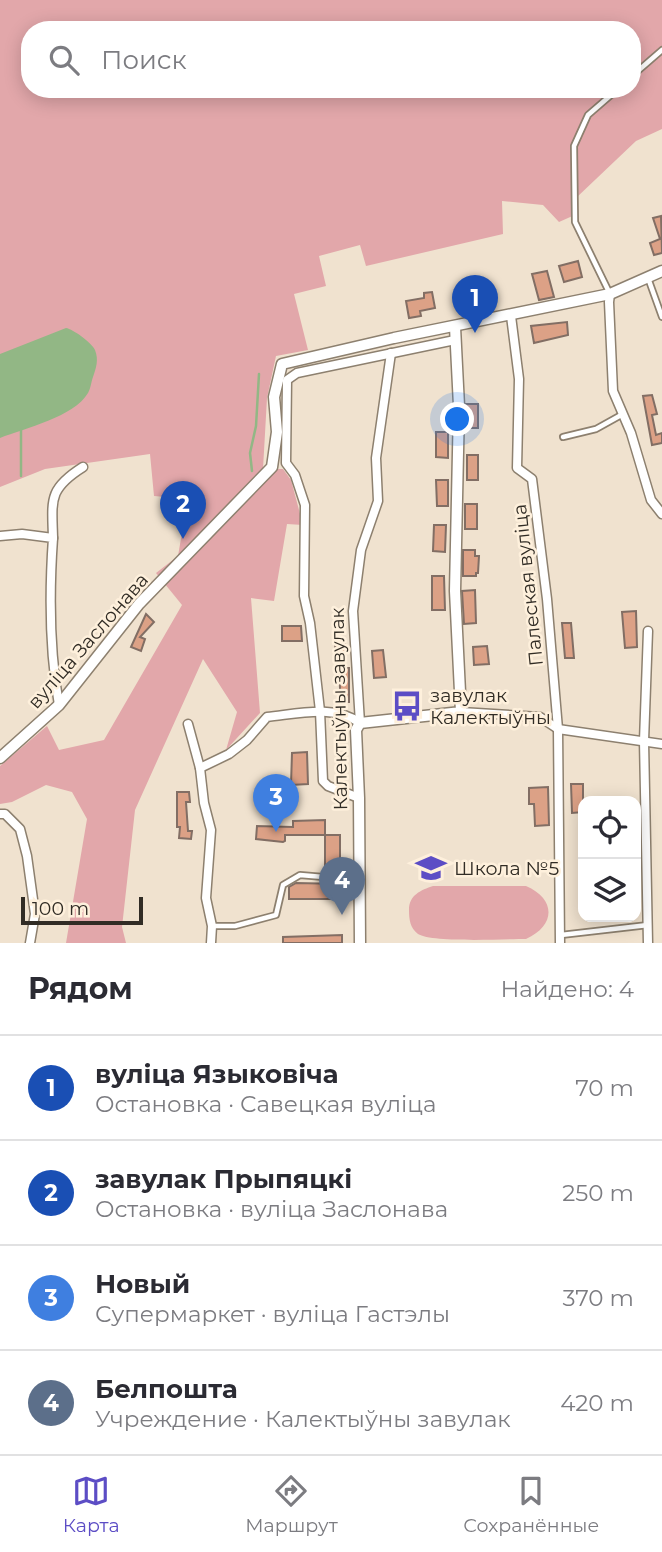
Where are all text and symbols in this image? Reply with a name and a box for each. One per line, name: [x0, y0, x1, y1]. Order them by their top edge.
search box: [21, 21, 641, 98]
icon: search: [45, 41, 83, 79]
text: Поиск: [101, 44, 187, 76]
pin: 1: [452, 275, 498, 333]
your location: [440, 402, 474, 436]
pin: 2: [160, 481, 206, 539]
street label: Палеская вуліца: [508, 503, 548, 667]
street label: вуліца Заслонава: [23, 569, 153, 713]
street label: Калектыўны завулак: [326, 607, 352, 811]
place label: завулак Калектыўны: [430, 684, 551, 729]
bus stop icon: завулак Калектыўны: [390, 689, 424, 723]
pin: 3: [253, 774, 299, 832]
map controls: [578, 796, 641, 922]
button: locate: [578, 796, 641, 859]
school or university icon: Школа №5: [414, 851, 448, 885]
pin: 4: [319, 857, 365, 915]
place label: Школа №5: [454, 857, 559, 880]
button: layers: [578, 859, 641, 922]
scale bar: [21, 894, 144, 926]
text: 100 m: [32, 897, 89, 920]
text: Рядом: [28, 970, 133, 1007]
text: Найдено: 4: [500, 975, 634, 1003]
text: вуліца Языковіча: [95, 1058, 338, 1090]
text: 1: [46, 1074, 56, 1102]
text: 70 m: [575, 1074, 634, 1102]
text: Остановка · Савецкая вуліца: [95, 1090, 437, 1118]
text: завулак Прыпяцкі: [95, 1163, 352, 1195]
text: 2: [44, 1179, 58, 1207]
text: 250 m: [562, 1179, 634, 1207]
text: Остановка · вуліца Заслонава: [95, 1195, 448, 1223]
text: Новый: [95, 1268, 190, 1300]
text: 3: [44, 1284, 58, 1312]
text: 370 m: [563, 1284, 634, 1312]
text: Супермаркет · вуліца Гастэлы: [95, 1300, 450, 1328]
text: Белпошта: [95, 1373, 238, 1405]
text: 4: [43, 1389, 59, 1417]
text: 420 m: [560, 1389, 634, 1417]
text: Учреждение · Калектыўны завулак: [95, 1405, 511, 1433]
tab: Карта: [63, 1472, 120, 1537]
tab: Маршрут: [245, 1472, 338, 1537]
tab: Сохранённые: [463, 1472, 599, 1537]

